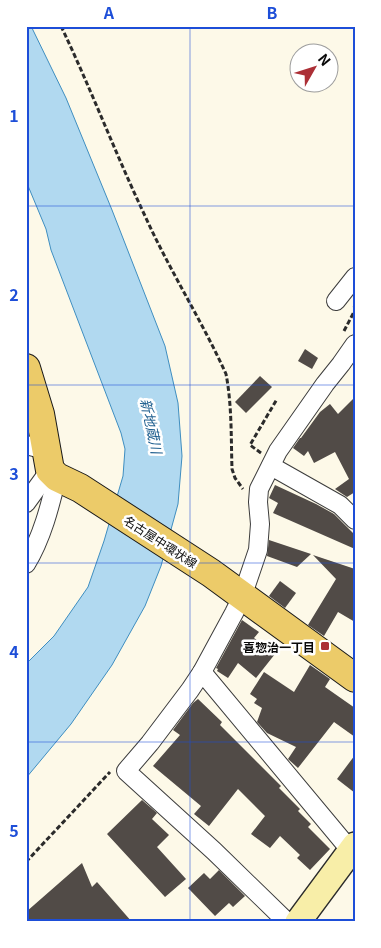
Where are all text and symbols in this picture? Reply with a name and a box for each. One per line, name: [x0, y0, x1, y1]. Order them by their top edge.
text: A: [103, 0, 115, 24]
text: B: [267, 0, 278, 24]
north arrow: [288, 42, 338, 92]
text: N: [314, 49, 336, 70]
text: 1: [9, 103, 19, 127]
text: 2: [9, 282, 19, 306]
water label: 新地蔵川: [136, 397, 168, 457]
text: 3: [9, 461, 19, 485]
street label: 名古屋中環状線: [121, 511, 201, 571]
place label: 喜惣治一丁目: [243, 638, 315, 655]
text: 4: [9, 639, 19, 663]
marker: 喜惣治一丁目: [319, 640, 331, 652]
text: 5: [9, 818, 19, 842]

